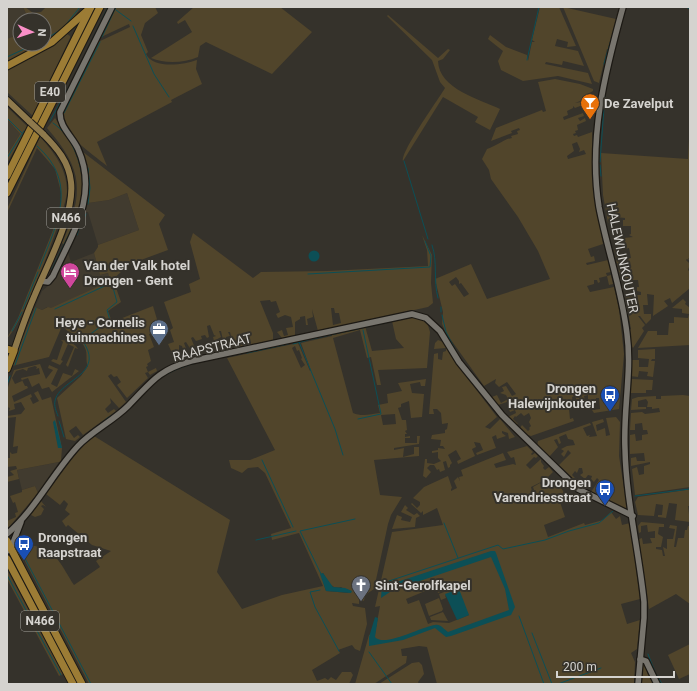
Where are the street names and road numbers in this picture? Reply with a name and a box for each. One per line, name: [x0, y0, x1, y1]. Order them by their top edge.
road number: E40: [35, 82, 65, 102]
street label: HALEWIJNKOUTER: [604, 202, 642, 315]
road number: N466: [47, 208, 85, 228]
street label: RAAPSTRAAT: [171, 330, 253, 365]
road number: N466: [21, 611, 59, 631]

